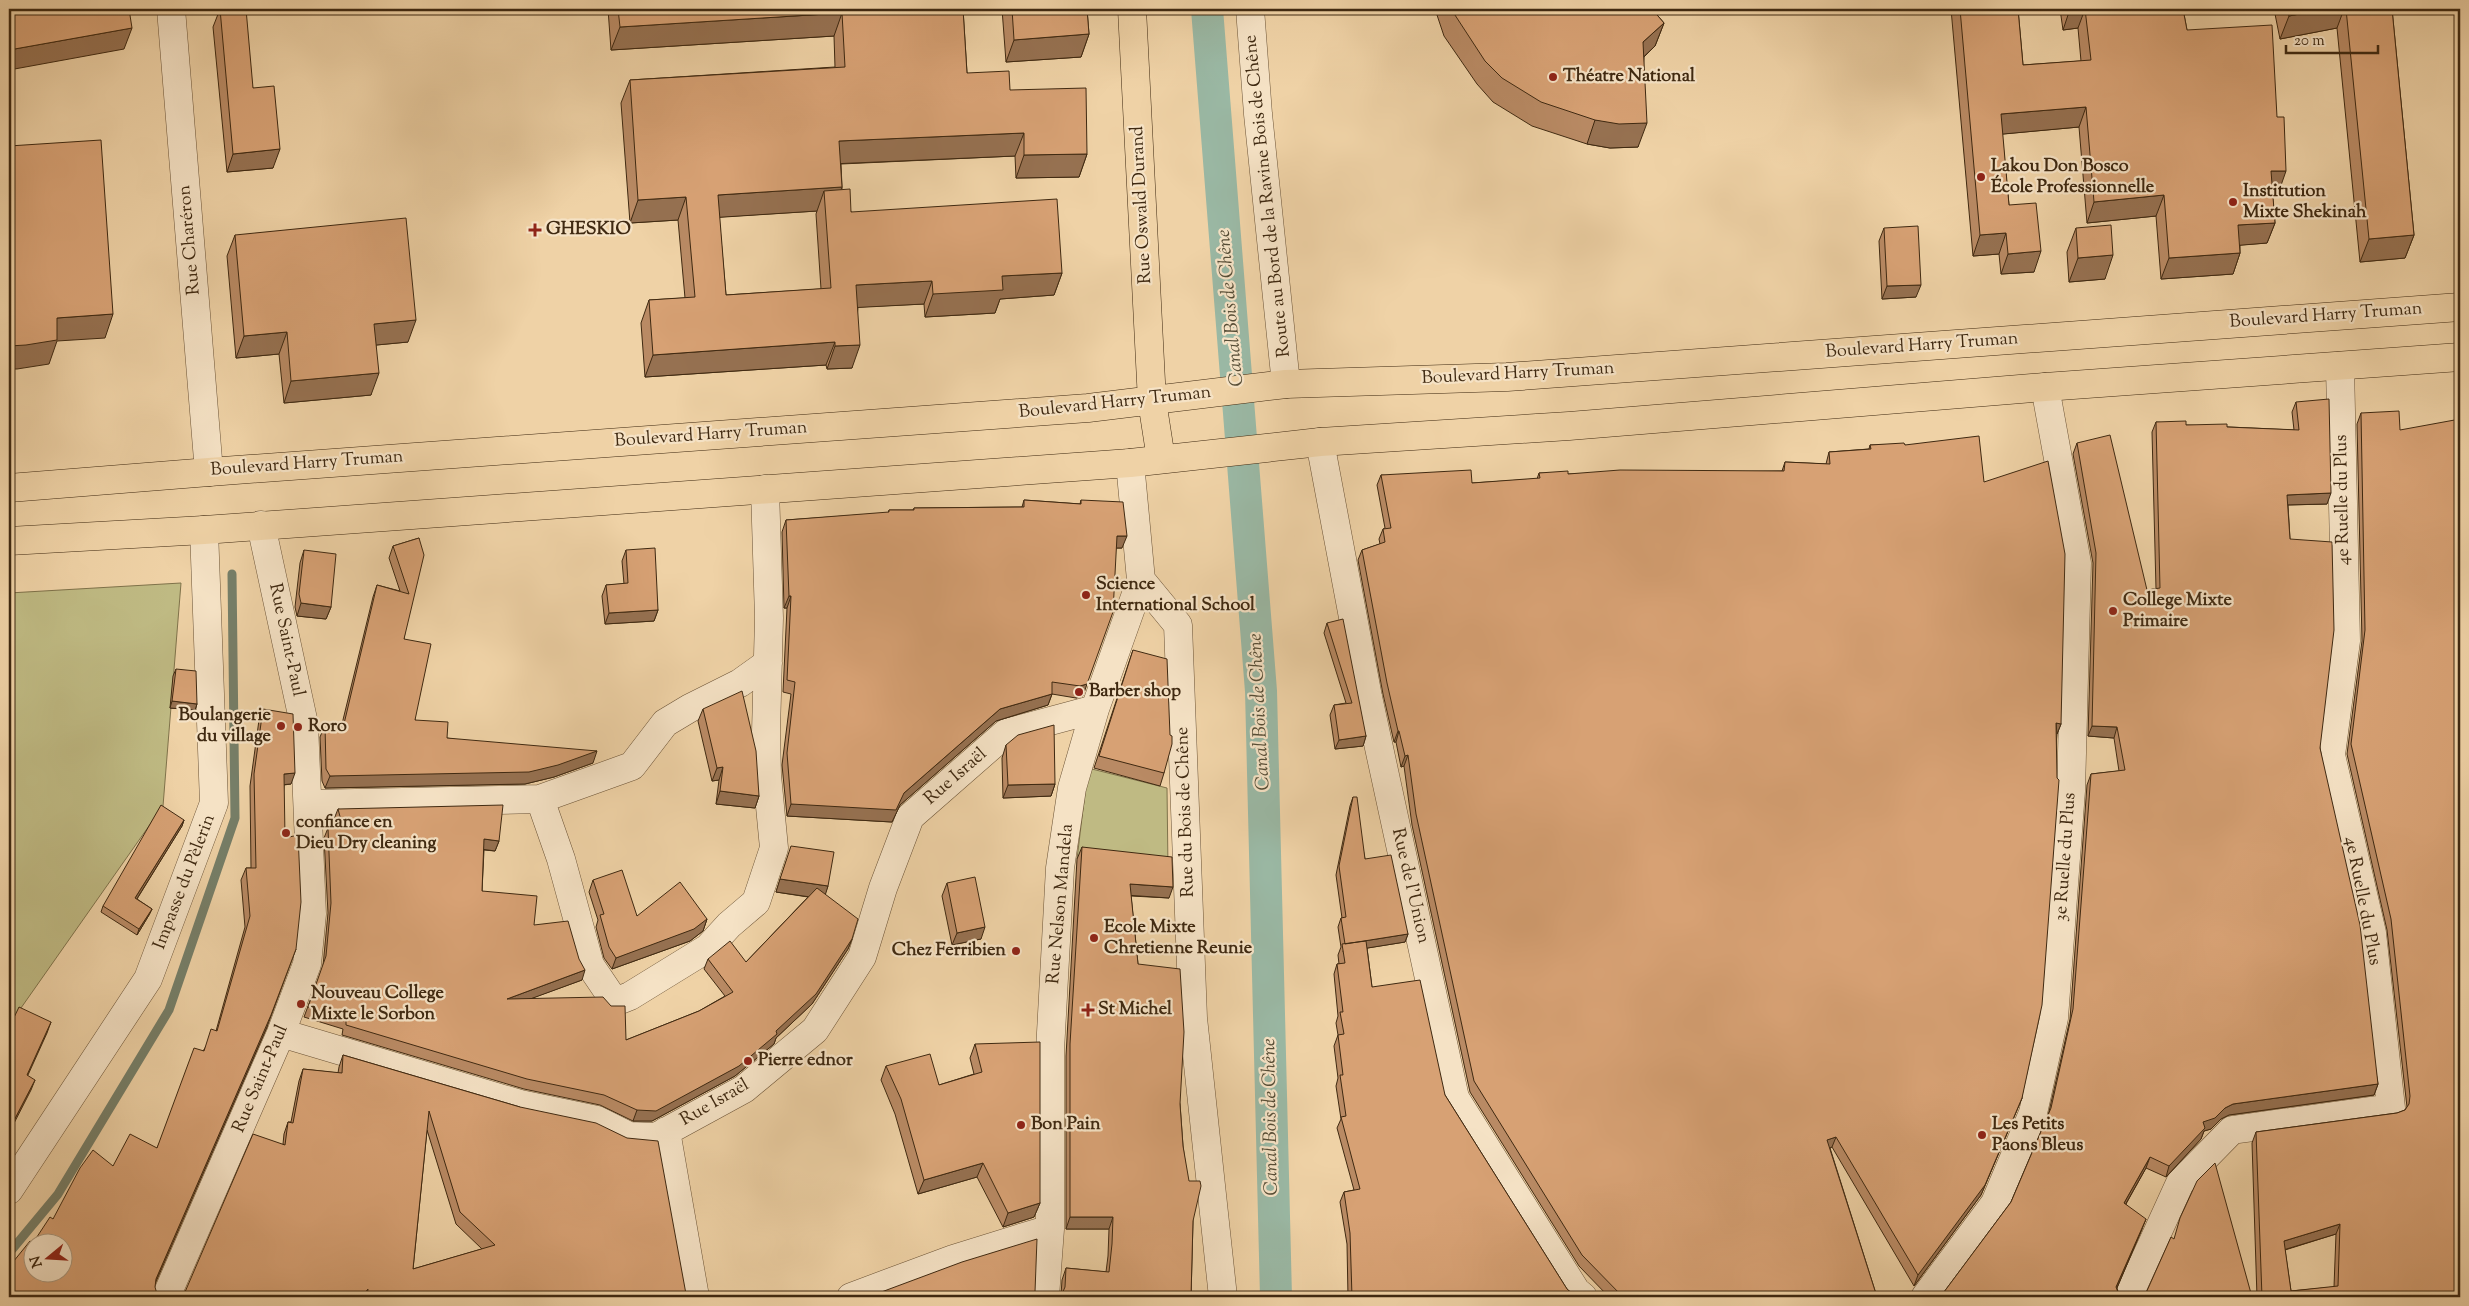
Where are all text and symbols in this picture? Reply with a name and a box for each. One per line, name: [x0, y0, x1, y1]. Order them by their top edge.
scale bar: [2286, 22, 2379, 54]
text: 20 m: [2294, 31, 2325, 52]
street label: Route au Bord de la Ravine Bois de Chêne: [1238, 33, 1298, 359]
place label: Théatre National: [1563, 64, 1696, 90]
marker: Théatre National: [1547, 71, 1559, 83]
street label: Rue Oswald Durand: [1125, 125, 1159, 285]
place label: Lakou Don Bosco École Professionnelle: [1991, 154, 2155, 201]
marker: Lakou Don Bosco École Professionnelle: [1975, 171, 1987, 183]
place label: Institution Mixte Shekinah: [2243, 179, 2367, 226]
street label: Rue Charéron: [172, 183, 208, 296]
marker: Institution Mixte Shekinah: [2227, 196, 2239, 208]
place label: GHESKIO: [546, 217, 631, 243]
marker: GHESKIO: [528, 223, 542, 237]
water label: Canal Bois de Chêne: [1211, 228, 1251, 388]
street label: Boulevard Harry Truman: [2229, 296, 2424, 336]
street label: Boulevard Harry Truman: [1825, 326, 2020, 366]
street label: Boulevard Harry Truman: [1421, 356, 1616, 392]
street label: Boulevard Harry Truman: [1018, 380, 1213, 426]
street label: Boulevard Harry Truman: [614, 415, 809, 455]
street label: 4e Ruelle du Plus: [2329, 434, 2357, 566]
street label: Boulevard Harry Truman: [210, 444, 405, 484]
place label: Science International School: [1096, 572, 1256, 619]
street label: Rue Saint-Paul: [261, 581, 311, 699]
place label: College Mixte Primaire: [2123, 588, 2232, 635]
marker: Science International School: [1080, 589, 1092, 601]
marker: College Mixte Primaire: [2107, 605, 2119, 617]
water label: Canal Bois de Chêne: [1242, 632, 1278, 791]
place label: Barber shop: [1089, 679, 1181, 705]
marker: Barber shop: [1073, 686, 1085, 698]
place label: Boulangerie du village: [178, 703, 272, 750]
place label: Roro: [308, 714, 347, 740]
marker: Boulangerie du village: [275, 720, 287, 732]
marker: Roro: [292, 721, 304, 733]
street label: Rue du Bois de Chêne: [1170, 726, 1202, 898]
street label: Rue Israël: [919, 742, 993, 812]
street label: 3e Ruelle du Plus: [2049, 792, 2083, 922]
street label: Impasse du Pèlerin: [147, 810, 223, 953]
place label: confiance en Dieu Dry cleaning: [296, 810, 436, 857]
street label: Rue Nelson Mandela: [1041, 823, 1081, 985]
street label: Rue de l'Union: [1384, 826, 1436, 947]
marker: confiance en Dieu Dry cleaning: [280, 827, 292, 839]
street label: 4e Ruelle du Plus: [2337, 834, 2387, 968]
place label: Ecole Mixte Chretienne Reunie: [1104, 915, 1253, 962]
marker: Ecole Mixte Chretienne Reunie: [1088, 932, 1100, 944]
place label: Chez Ferribien: [892, 938, 1006, 964]
marker: Chez Ferribien: [1010, 945, 1022, 957]
place label: Nouveau College Mixte le Sorbon: [311, 981, 445, 1028]
place label: St Michel: [1098, 997, 1173, 1023]
marker: Nouveau College Mixte le Sorbon: [295, 998, 307, 1010]
marker: St Michel: [1082, 1004, 1094, 1016]
street label: Rue Saint-Paul: [227, 1021, 295, 1137]
water label: Canal Bois de Chêne: [1256, 1038, 1286, 1196]
place label: Pierre ednor: [758, 1048, 853, 1074]
marker: Pierre ednor: [742, 1055, 754, 1067]
street label: Rue Israël: [676, 1073, 754, 1133]
place label: Bon Pain: [1031, 1112, 1101, 1138]
place label: Les Petits Paons Bleus: [1992, 1112, 2083, 1159]
marker: Bon Pain: [1015, 1119, 1027, 1131]
marker: Les Petits Paons Bleus: [1976, 1129, 1988, 1141]
north arrow: [22, 1234, 72, 1284]
text: N: [26, 1253, 49, 1270]

